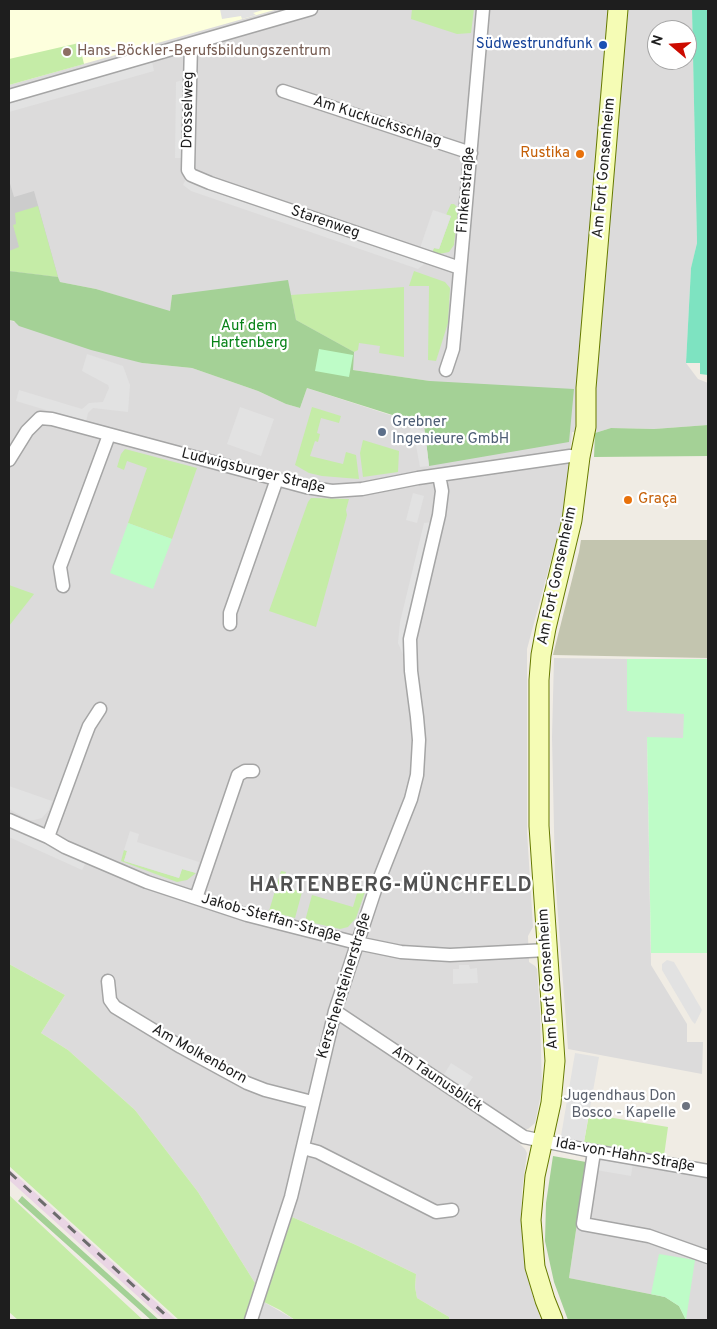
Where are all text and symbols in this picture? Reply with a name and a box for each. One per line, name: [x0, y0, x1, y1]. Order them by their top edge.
north arrow: [647, 20, 697, 70]
text: N: [649, 33, 668, 48]
place label: Südwestrundfunk: [476, 36, 593, 54]
marker: Südwestrundfunk: [597, 39, 609, 51]
place label: Hans-Böckler-Berufsbildungszentrum: [77, 43, 331, 61]
marker: Hans-Böckler-Berufsbildungszentrum: [61, 46, 73, 58]
street label: Drosselweg: [179, 71, 199, 149]
street label: Am Kuckucksschlag: [311, 93, 443, 151]
street label: Am Fort Gonsenheim: [590, 97, 620, 239]
place label: Rustika: [520, 145, 570, 163]
street label: Finkenstraße: [454, 146, 480, 234]
marker: Rustika: [574, 148, 586, 160]
street label: Starenweg: [288, 203, 362, 243]
park label: Auf dem Hartenberg: [210, 318, 288, 353]
place label: Grebner Ingenieure GmbH: [392, 414, 509, 449]
marker: Grebner Ingenieure GmbH: [376, 426, 388, 438]
street label: Ludwigsburger Straße: [179, 445, 327, 499]
place label: Graça: [638, 491, 677, 509]
marker: Graça: [622, 494, 634, 506]
street label: Am Fort Gonsenheim: [535, 505, 581, 647]
district label: HARTENBERG-MÜNCHFELD: [247, 875, 535, 899]
street label: Jakob-Steffan-Straße: [199, 890, 343, 948]
street label: Am Fort Gonsenheim: [535, 908, 563, 1050]
street label: Kerschensteinerstraße: [314, 911, 376, 1061]
street label: Am Molkenborn: [148, 1021, 250, 1089]
street label: Am Taunusblick: [388, 1043, 486, 1117]
place label: Jugendhaus Don Bosco - Kapelle: [564, 1088, 676, 1123]
marker: Jugendhaus Don Bosco - Kapelle: [680, 1100, 692, 1112]
street label: Ida-von-Hahn-Straße: [554, 1135, 696, 1177]

